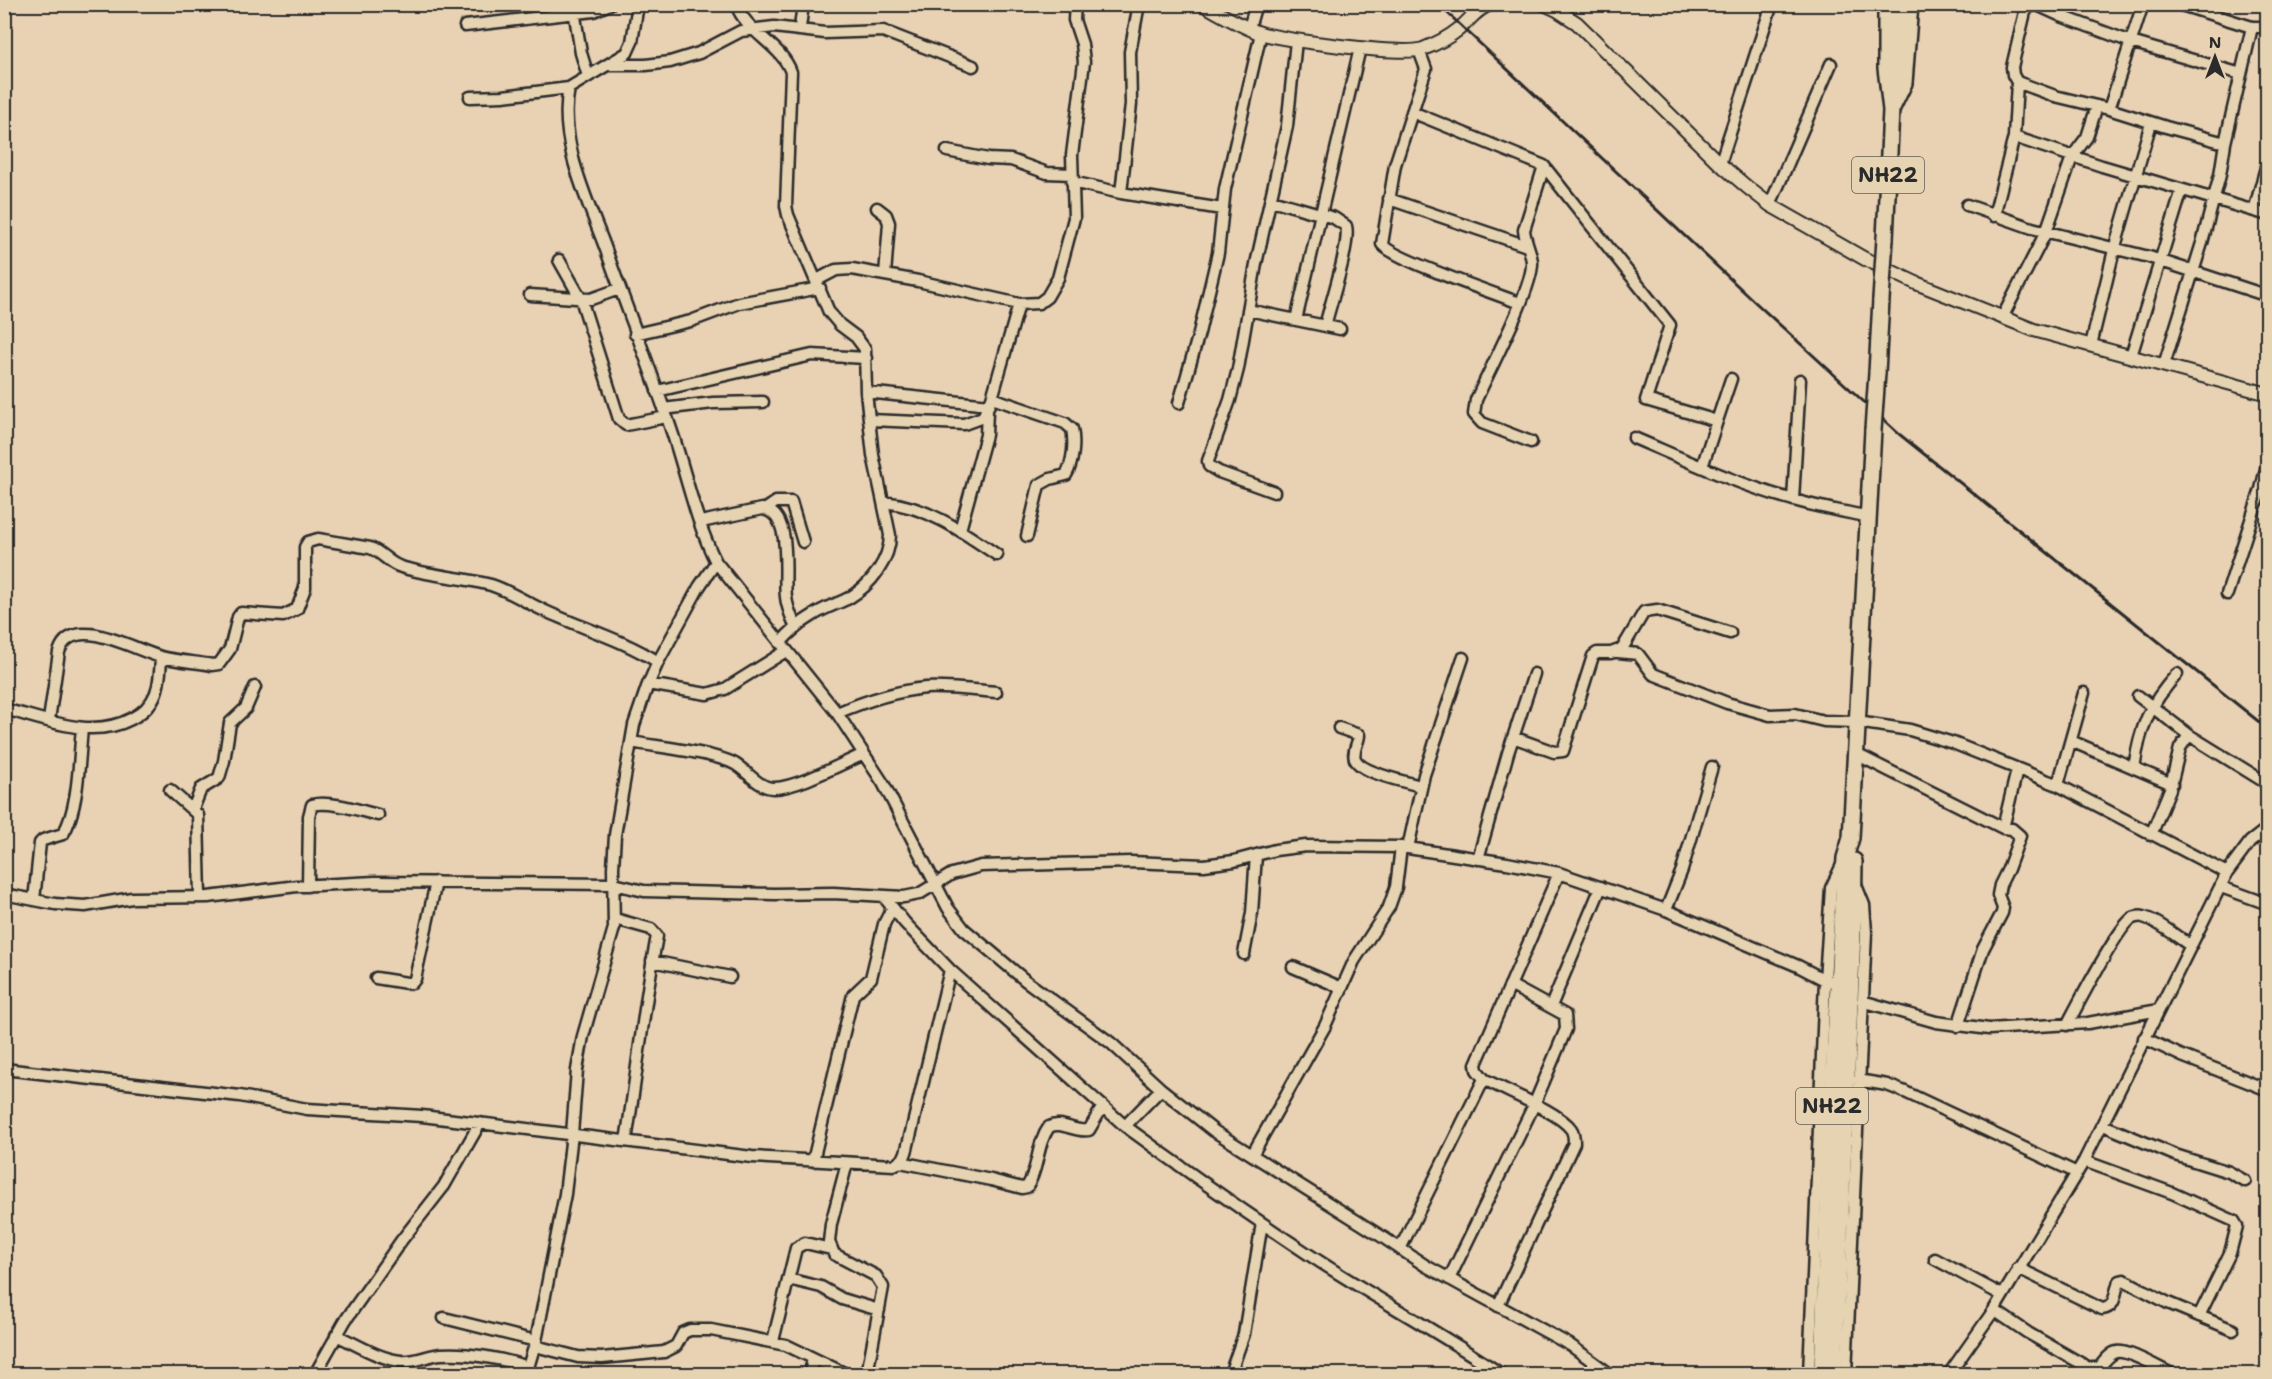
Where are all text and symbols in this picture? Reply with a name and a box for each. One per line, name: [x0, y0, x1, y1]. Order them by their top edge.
north arrow: [2185, 27, 2245, 87]
text: N: [2209, 32, 2221, 53]
road number: NH22: [1852, 157, 1924, 193]
road number: NH22: [1796, 1088, 1868, 1124]

